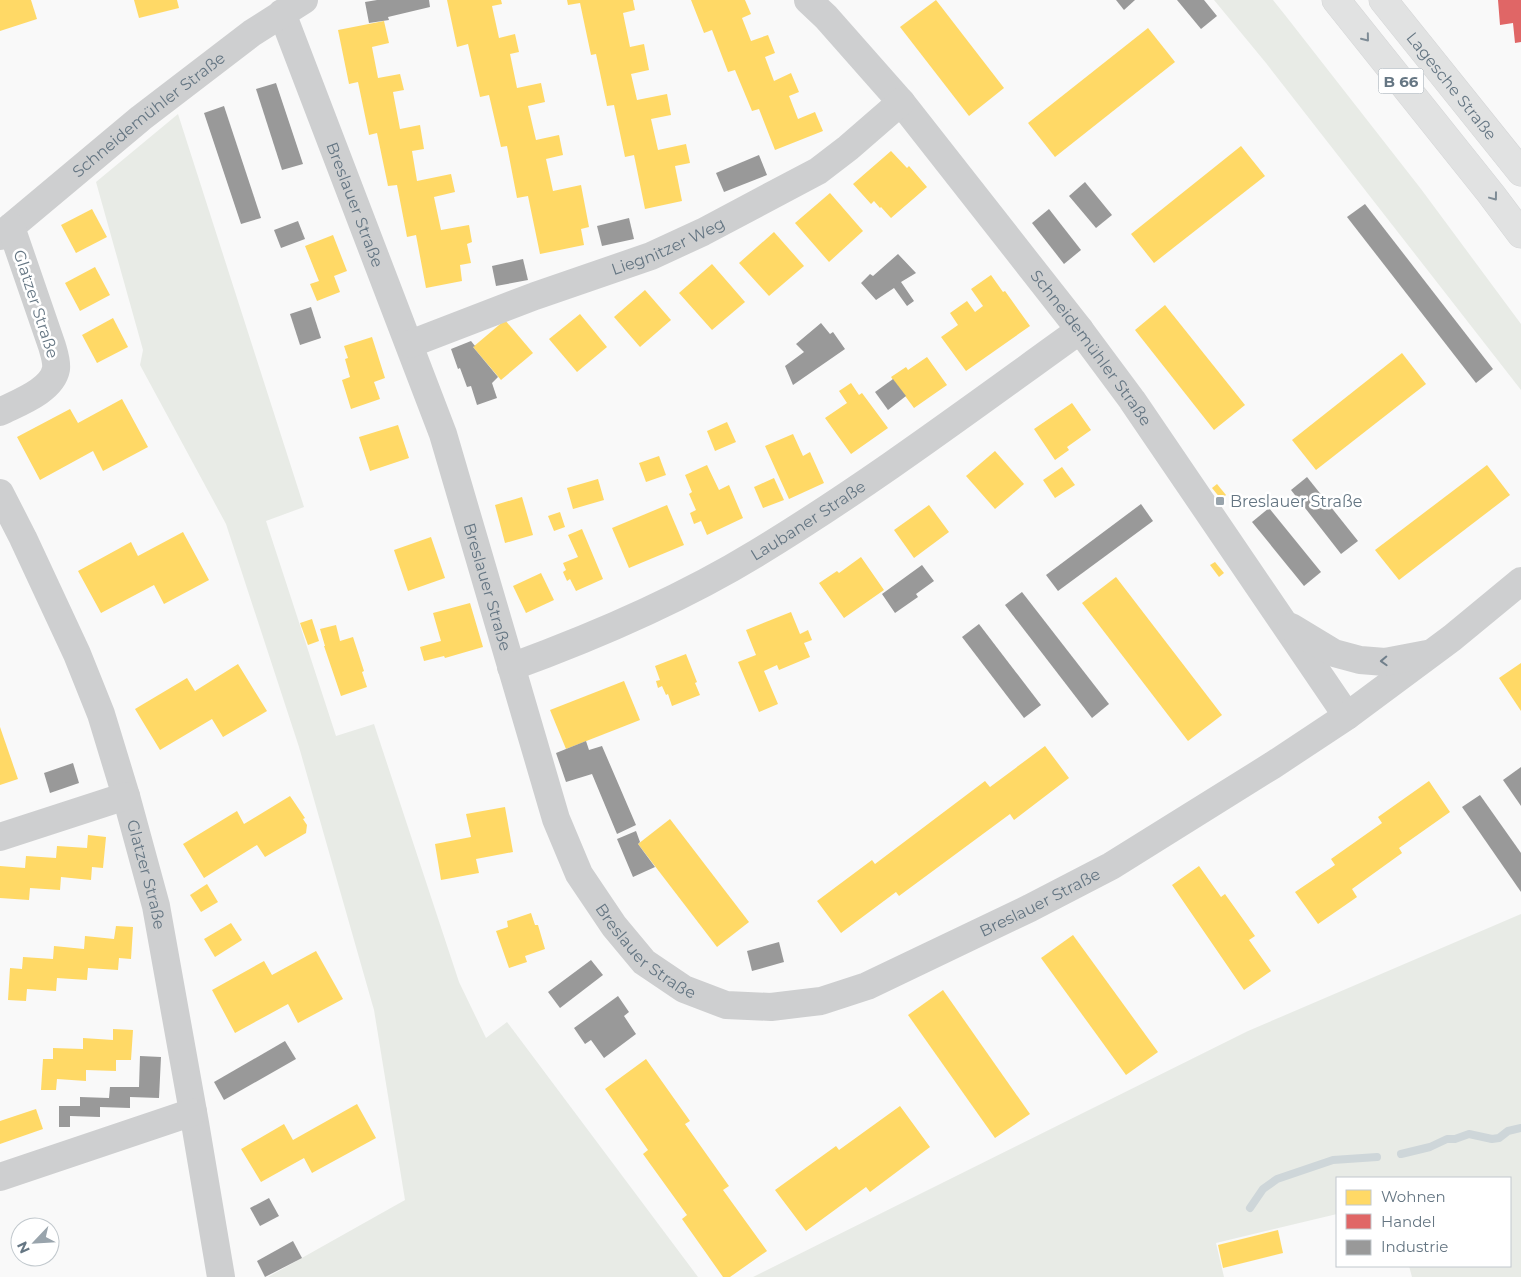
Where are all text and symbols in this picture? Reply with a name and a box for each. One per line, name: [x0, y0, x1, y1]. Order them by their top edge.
street label: Lagesche Straße: [1403, 28, 1501, 144]
one-way arrow: [1361, 32, 1369, 41]
street label: Schneidemühler Straße: [68, 48, 229, 181]
road number: B 66: [1378, 68, 1424, 94]
street label: Breslauer Straße: [323, 139, 388, 270]
one-way arrow: [1488, 191, 1497, 201]
street label: Liegnitzer Weg: [609, 213, 728, 279]
street label: Glatzer Straße: [10, 247, 62, 361]
street label: Schneidemühler Straße: [1027, 266, 1156, 429]
street label: Laubaner Straße: [747, 476, 869, 564]
place label: Breslauer Straße: [1230, 492, 1362, 511]
marker: Breslauer Straße: [1214, 495, 1226, 507]
street label: Breslauer Straße: [460, 521, 516, 653]
one-way arrow: [1379, 656, 1387, 666]
street label: Glatzer Straße: [123, 817, 170, 931]
street label: Breslauer Straße: [976, 864, 1103, 940]
street label: Breslauer Straße: [592, 900, 698, 1002]
legend: [1336, 1177, 1511, 1267]
text: Wohnen: [1381, 1187, 1446, 1206]
text: Handel: [1381, 1212, 1435, 1231]
north arrow: [10, 1217, 60, 1267]
text: Industrie: [1381, 1237, 1448, 1256]
text: N: [13, 1239, 34, 1256]

